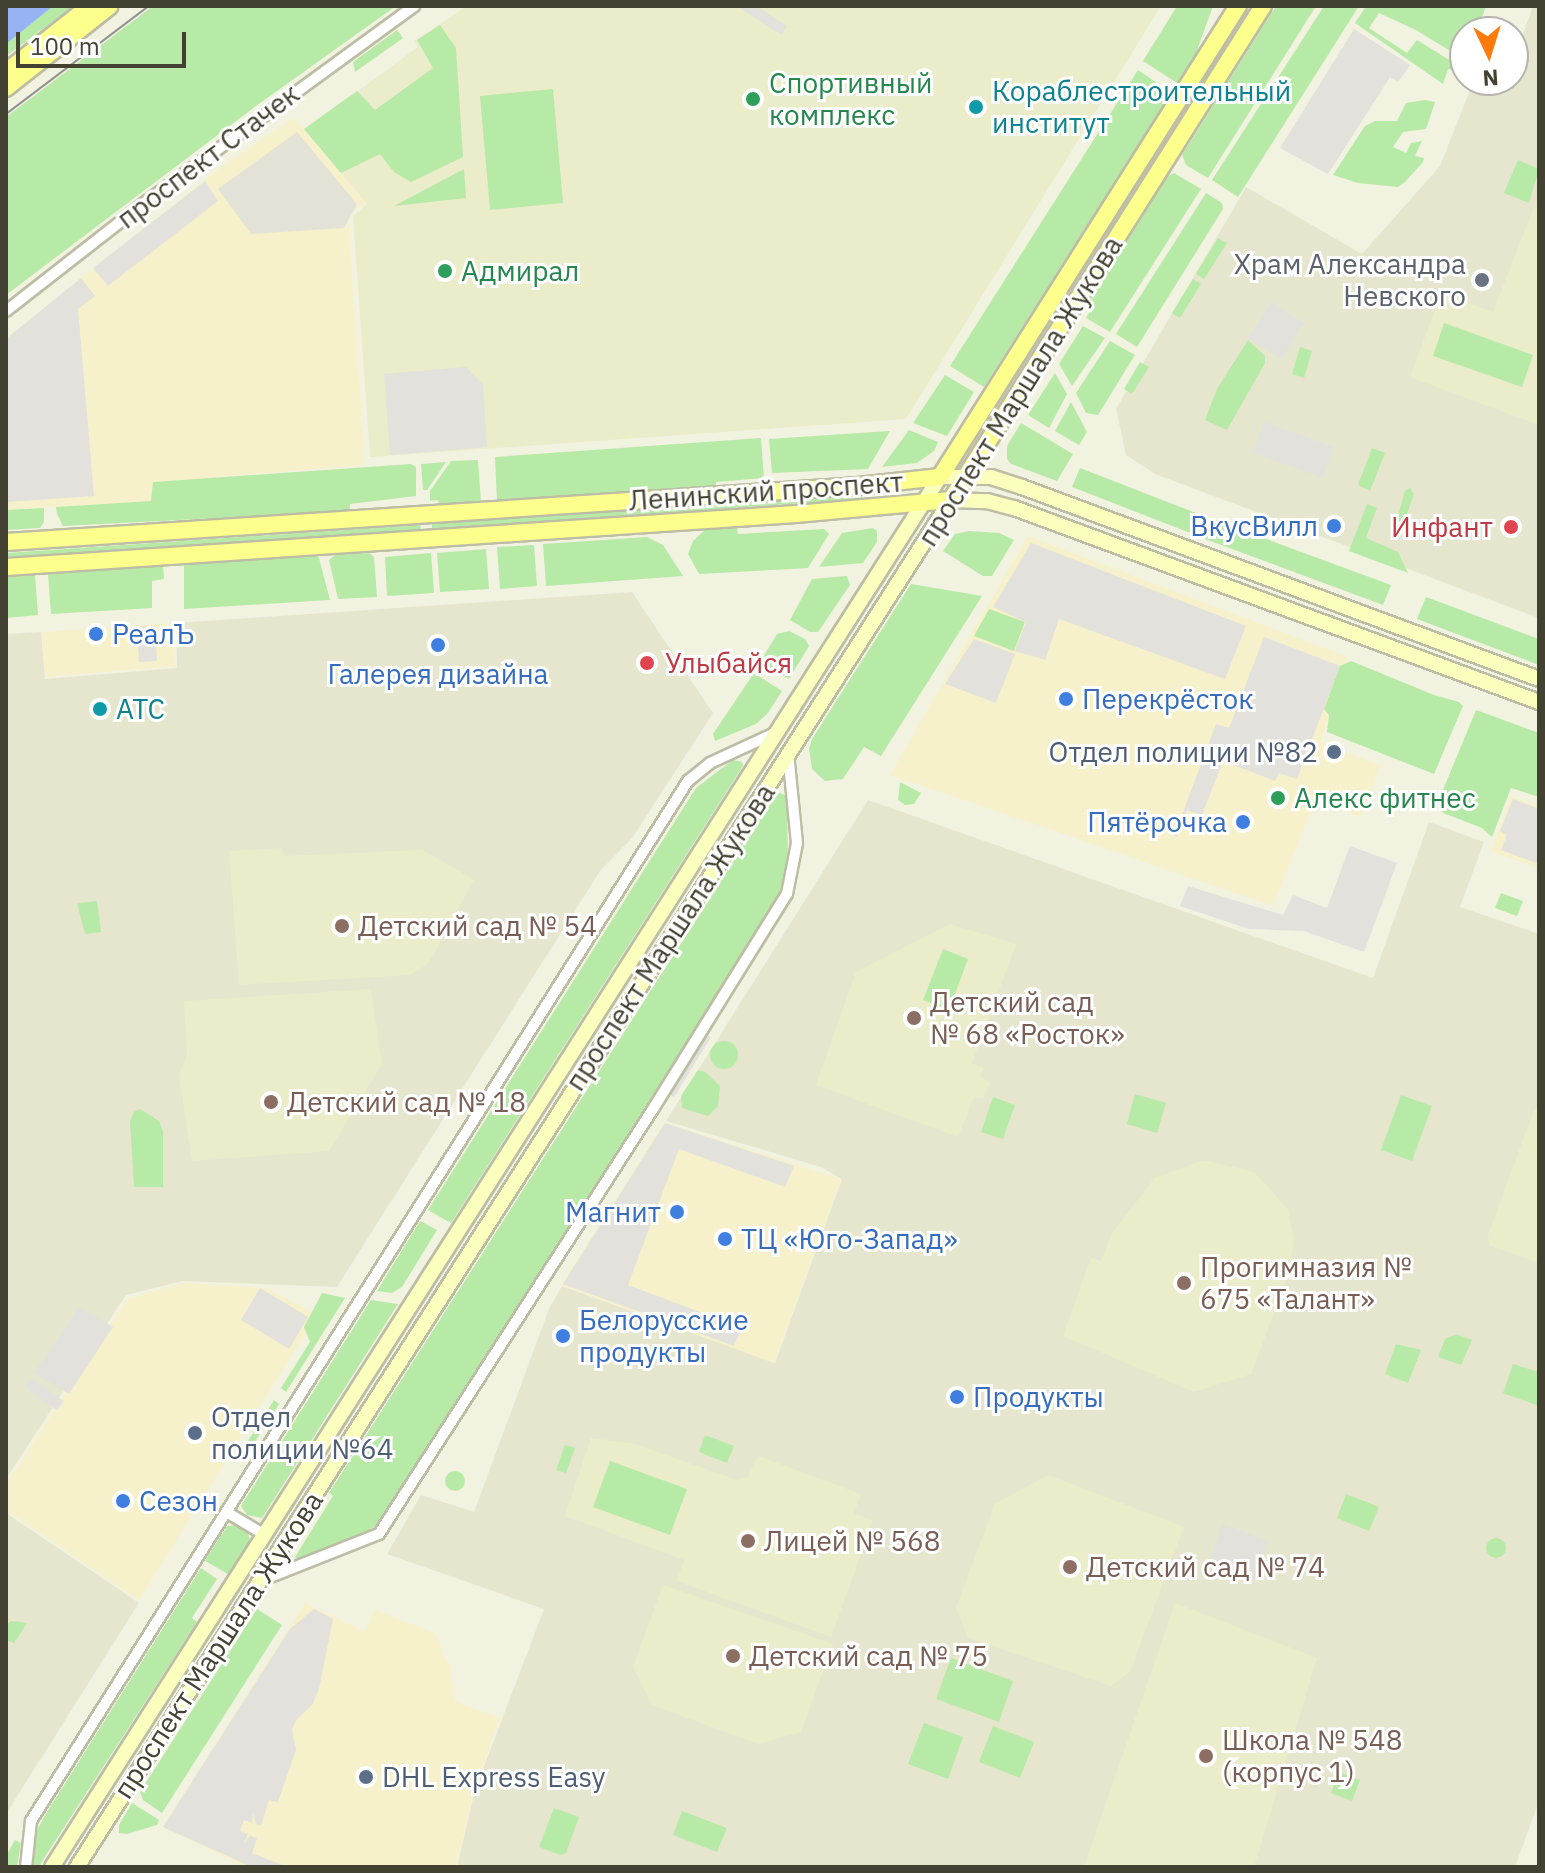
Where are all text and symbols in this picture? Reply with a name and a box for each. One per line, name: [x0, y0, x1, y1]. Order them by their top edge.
scale bar: [20, 16, 190, 66]
north arrow: [1449, 16, 1529, 96]
text: 100 m: [30, 30, 100, 62]
text: N: [1482, 63, 1500, 93]
place label: Спортивный комплекс: [769, 66, 933, 132]
place label: Кораблестроительный институт: [992, 74, 1291, 140]
street label: проспект Стачек: [110, 77, 306, 235]
marker: Спортивный комплекс: [744, 90, 762, 108]
marker: Кораблестроительный институт: [967, 98, 985, 116]
street label: проспект Маршала Жукова: [911, 230, 1129, 552]
place label: Храм Александра Невского: [1234, 247, 1466, 313]
place label: Адмирал: [461, 254, 579, 288]
marker: Адмирал: [436, 262, 454, 280]
marker: Храм Александра Невского: [1473, 271, 1491, 289]
street label: Ленинский проспект: [628, 465, 904, 517]
place label: ВкусВилл: [1190, 509, 1318, 543]
place label: Инфант: [1391, 510, 1493, 544]
marker: Инфант: [1500, 516, 1522, 538]
marker: ВкусВилл: [1325, 517, 1343, 535]
place label: РеалЪ: [112, 617, 194, 651]
marker: РеалЪ: [87, 625, 105, 643]
marker: Галерея дизайна: [429, 636, 447, 654]
place label: Улыбайся: [665, 646, 792, 680]
marker: Улыбайся: [636, 652, 658, 674]
place label: Галерея дизайна: [327, 657, 549, 691]
place label: Перекрёсток: [1082, 682, 1254, 716]
marker: Перекрёсток: [1057, 690, 1075, 708]
place label: АТС: [116, 692, 165, 726]
marker: АТС: [91, 700, 109, 718]
place label: Отдел полиции №82: [1049, 735, 1318, 769]
marker: Отдел полиции №82: [1325, 743, 1343, 761]
street label: проспект Маршала Жукова: [558, 777, 782, 1097]
place label: Алекс фитнес: [1294, 781, 1476, 815]
marker: Алекс фитнес: [1269, 789, 1287, 807]
place label: Пятёрочка: [1087, 805, 1227, 839]
marker: Пятёрочка: [1234, 813, 1252, 831]
place label: Детский сад № 54: [358, 909, 597, 943]
marker: Детский сад № 54: [333, 917, 351, 935]
place label: Детский сад № 68 «Росток»: [930, 985, 1125, 1051]
marker: Детский сад № 68 «Росток»: [905, 1009, 923, 1027]
place label: Детский сад № 18: [287, 1085, 526, 1119]
marker: Детский сад № 18: [262, 1093, 280, 1111]
place label: Магнит: [565, 1195, 661, 1229]
marker: Магнит: [668, 1203, 686, 1221]
place label: ТЦ «Юго-Запад»: [741, 1222, 958, 1256]
marker: ТЦ «Юго-Запад»: [716, 1230, 734, 1248]
place label: Прогимназия № 675 «Талант»: [1200, 1250, 1412, 1316]
marker: Прогимназия № 675 «Талант»: [1175, 1274, 1193, 1292]
place label: Белорусские продукты: [579, 1303, 749, 1369]
marker: Белорусские продукты: [554, 1327, 572, 1345]
place label: Продукты: [973, 1380, 1104, 1414]
marker: Продукты: [948, 1388, 966, 1406]
place label: Отдел полиции №64: [211, 1400, 394, 1466]
marker: Отдел полиции №64: [186, 1424, 204, 1442]
place label: Сезон: [139, 1484, 218, 1518]
street label: проспект Маршала Жукова: [106, 1485, 330, 1805]
marker: Сезон: [114, 1492, 132, 1510]
place label: Лицей № 568: [764, 1524, 941, 1558]
marker: Лицей № 568: [739, 1532, 757, 1550]
place label: Детский сад № 74: [1086, 1550, 1325, 1584]
marker: Детский сад № 74: [1061, 1558, 1079, 1576]
place label: Детский сад № 75: [749, 1639, 988, 1673]
marker: Детский сад № 75: [724, 1647, 742, 1665]
place label: Школа № 548 (корпус 1): [1222, 1723, 1402, 1789]
marker: Школа № 548 (корпус 1): [1197, 1747, 1215, 1765]
place label: DHL Express Easy: [382, 1760, 606, 1794]
marker: DHL Express Easy: [357, 1768, 375, 1786]

